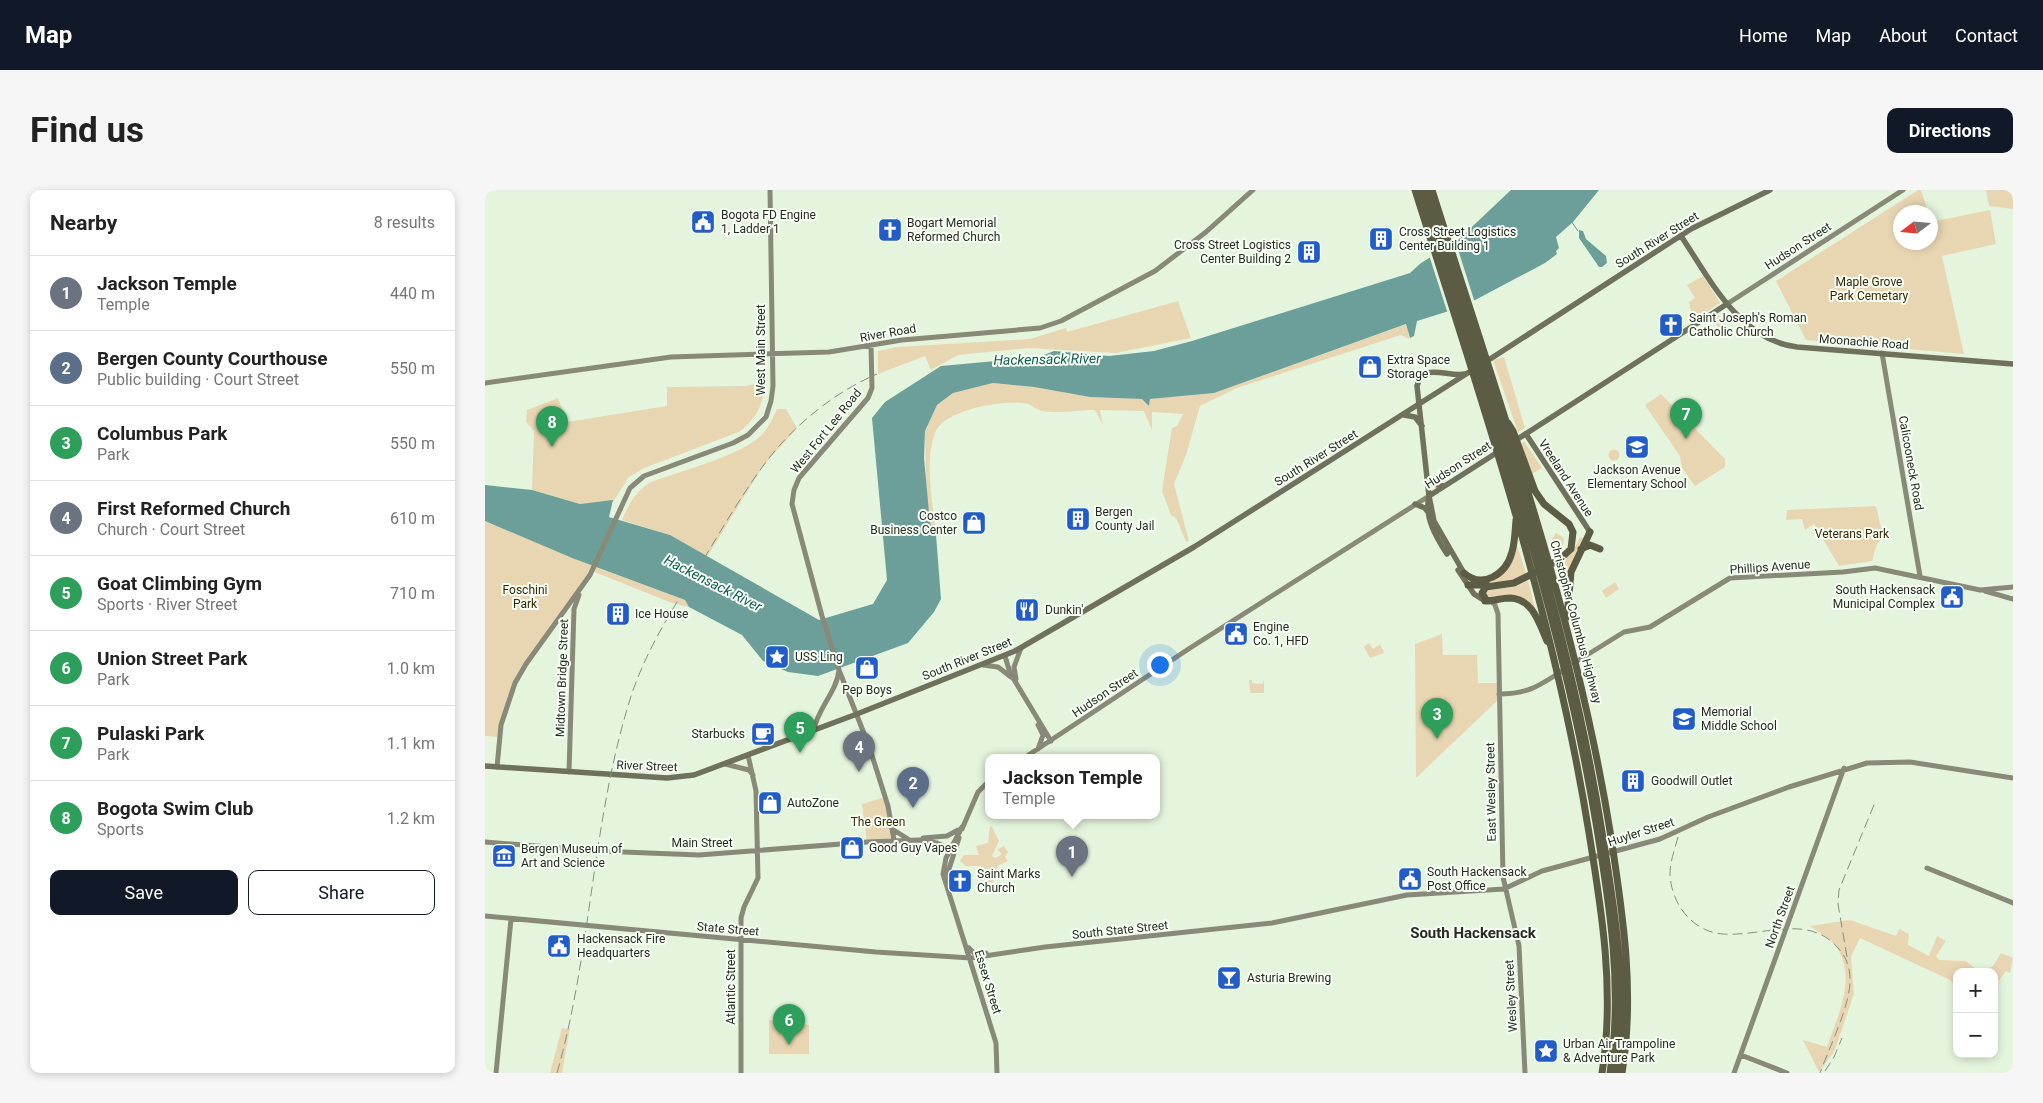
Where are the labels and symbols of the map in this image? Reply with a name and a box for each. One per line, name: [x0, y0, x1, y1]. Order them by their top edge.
north arrow: [1893, 205, 1938, 250]
place label: Bogota FD Engine 1, Ladder 1: [721, 208, 816, 236]
public building icon: Bogota FD Engine 1, Ladder 1: [690, 209, 716, 235]
street label: South River Street: [1613, 209, 1701, 271]
place label: Bogart Memorial Reformed Church: [907, 216, 1000, 244]
church icon: Bogart Memorial Reformed Church: [877, 217, 903, 243]
street label: Hudson Street: [1762, 219, 1834, 273]
place label: Cross Street Logistics Center Building 1: [1399, 225, 1516, 253]
building icon: Cross Street Logistics Center Building 1: [1368, 226, 1394, 252]
place label: Cross Street Logistics Center Building 2: [1174, 238, 1291, 266]
building icon: Cross Street Logistics Center Building 2: [1296, 239, 1322, 265]
park label: Maple Grove Park Cemetary: [1830, 275, 1909, 303]
street label: West Main Street: [754, 304, 768, 396]
place label: Saint Joseph's Roman Catholic Church: [1689, 311, 1807, 339]
church icon: Saint Joseph's Roman Catholic Church: [1658, 312, 1684, 338]
street label: River Road: [859, 321, 917, 345]
street label: Moonachie Road: [1819, 332, 1909, 352]
water label: Hackensack River: [993, 350, 1101, 368]
place label: Extra Space Storage: [1387, 353, 1450, 381]
shop icon: Extra Space Storage: [1357, 354, 1383, 380]
street label: West Fort Lee Road: [788, 386, 864, 476]
pin: 7: [1670, 398, 1702, 439]
pin: 8: [536, 406, 568, 447]
street label: Calicooneck Road: [1896, 415, 1926, 511]
street label: South River Street: [1272, 427, 1360, 489]
school or university icon: Jackson Avenue Elementary School: [1624, 434, 1650, 460]
street label: Vreeland Avenue: [1536, 437, 1596, 519]
street label: Hudson Street: [1422, 438, 1494, 492]
place label: Jackson Avenue Elementary School: [1587, 463, 1687, 491]
place label: Bergen County Jail: [1095, 505, 1154, 533]
building icon: Bergen County Jail: [1065, 506, 1091, 532]
place label: Costco Business Center: [870, 509, 957, 537]
shop icon: Costco Business Center: [961, 510, 987, 536]
park label: Veterans Park: [1815, 527, 1890, 541]
street label: Christopher Columbus Highway: [1547, 539, 1605, 705]
water label: Hackensack River: [662, 551, 765, 615]
street label: Phillips Avenue: [1729, 557, 1811, 577]
park label: Foschini Park: [503, 583, 548, 611]
place label: South Hackensack Municipal Complex: [1833, 583, 1936, 611]
public building icon: South Hackensack Municipal Complex: [1939, 584, 1965, 610]
restaurant icon: Dunkin': [1014, 597, 1040, 623]
building icon: Ice House: [605, 601, 631, 627]
place label: Dunkin': [1045, 603, 1083, 617]
place label: Ice House: [635, 607, 688, 621]
street label: Midtown Bridge Street: [553, 619, 571, 737]
place label: Engine Co. 1, HFD: [1253, 620, 1309, 648]
public building icon: Engine Co. 1, HFD: [1223, 621, 1249, 647]
street label: South River Street: [920, 635, 1014, 683]
place icon: USS Ling: [764, 644, 790, 670]
place label: USS Ling: [795, 650, 843, 664]
your location: [1147, 652, 1173, 678]
shop icon: Pep Boys: [854, 655, 880, 681]
street label: Hudson Street: [1069, 666, 1141, 720]
place label: Pep Boys: [842, 683, 892, 697]
pin: 3: [1421, 698, 1453, 739]
place label: Memorial Middle School: [1701, 705, 1777, 733]
school or university icon: Memorial Middle School: [1671, 706, 1697, 732]
pin: 5: [784, 712, 816, 753]
cafe icon: Starbucks: [750, 721, 776, 747]
place label: Starbucks: [691, 727, 745, 741]
pin: 4: [843, 731, 875, 772]
street label: East Wesley Street: [1483, 742, 1499, 842]
street label: River Street: [616, 758, 678, 774]
pin: 2: [897, 767, 929, 808]
building icon: Goodwill Outlet: [1620, 768, 1646, 794]
place label: Goodwill Outlet: [1651, 774, 1732, 788]
shop icon: AutoZone: [757, 790, 783, 816]
place label: AutoZone: [787, 796, 839, 810]
park label: The Green: [851, 815, 905, 829]
street label: Huyler Street: [1606, 815, 1676, 849]
shop icon: Good Guy Vapes: [839, 835, 865, 861]
street label: Main Street: [671, 836, 733, 850]
pin: 1: [1056, 836, 1088, 877]
place label: Good Guy Vapes: [869, 841, 957, 855]
place label: Bergen Museum of Art and Science: [521, 842, 623, 870]
museum icon: Bergen Museum of Art and Science: [491, 843, 517, 869]
place label: South Hackensack Post Office: [1427, 865, 1527, 893]
public building icon: South Hackensack Post Office: [1397, 866, 1423, 892]
place label: Saint Marks Church: [977, 867, 1040, 895]
church icon: Saint Marks Church: [947, 868, 973, 894]
street label: North Street: [1762, 884, 1798, 950]
street label: South State Street: [1071, 918, 1169, 942]
street label: State Street: [696, 919, 760, 939]
district label: South Hackensack: [1410, 924, 1537, 942]
place label: Hackensack Fire Headquarters: [577, 932, 665, 960]
public building icon: Hackensack Fire Headquarters: [546, 933, 572, 959]
street label: Essex Street: [972, 948, 1004, 1016]
street label: Atlantic Street: [724, 949, 738, 1025]
street label: Wesley Street: [1502, 959, 1520, 1033]
bar icon: Asturia Brewing: [1216, 965, 1242, 991]
place label: Asturia Brewing: [1247, 971, 1331, 985]
pin: 6: [773, 1004, 805, 1045]
place label: Urban Air Trampoline & Adventure Park: [1563, 1037, 1675, 1065]
place icon: Urban Air Trampoline & Adventure Park: [1533, 1038, 1559, 1064]

